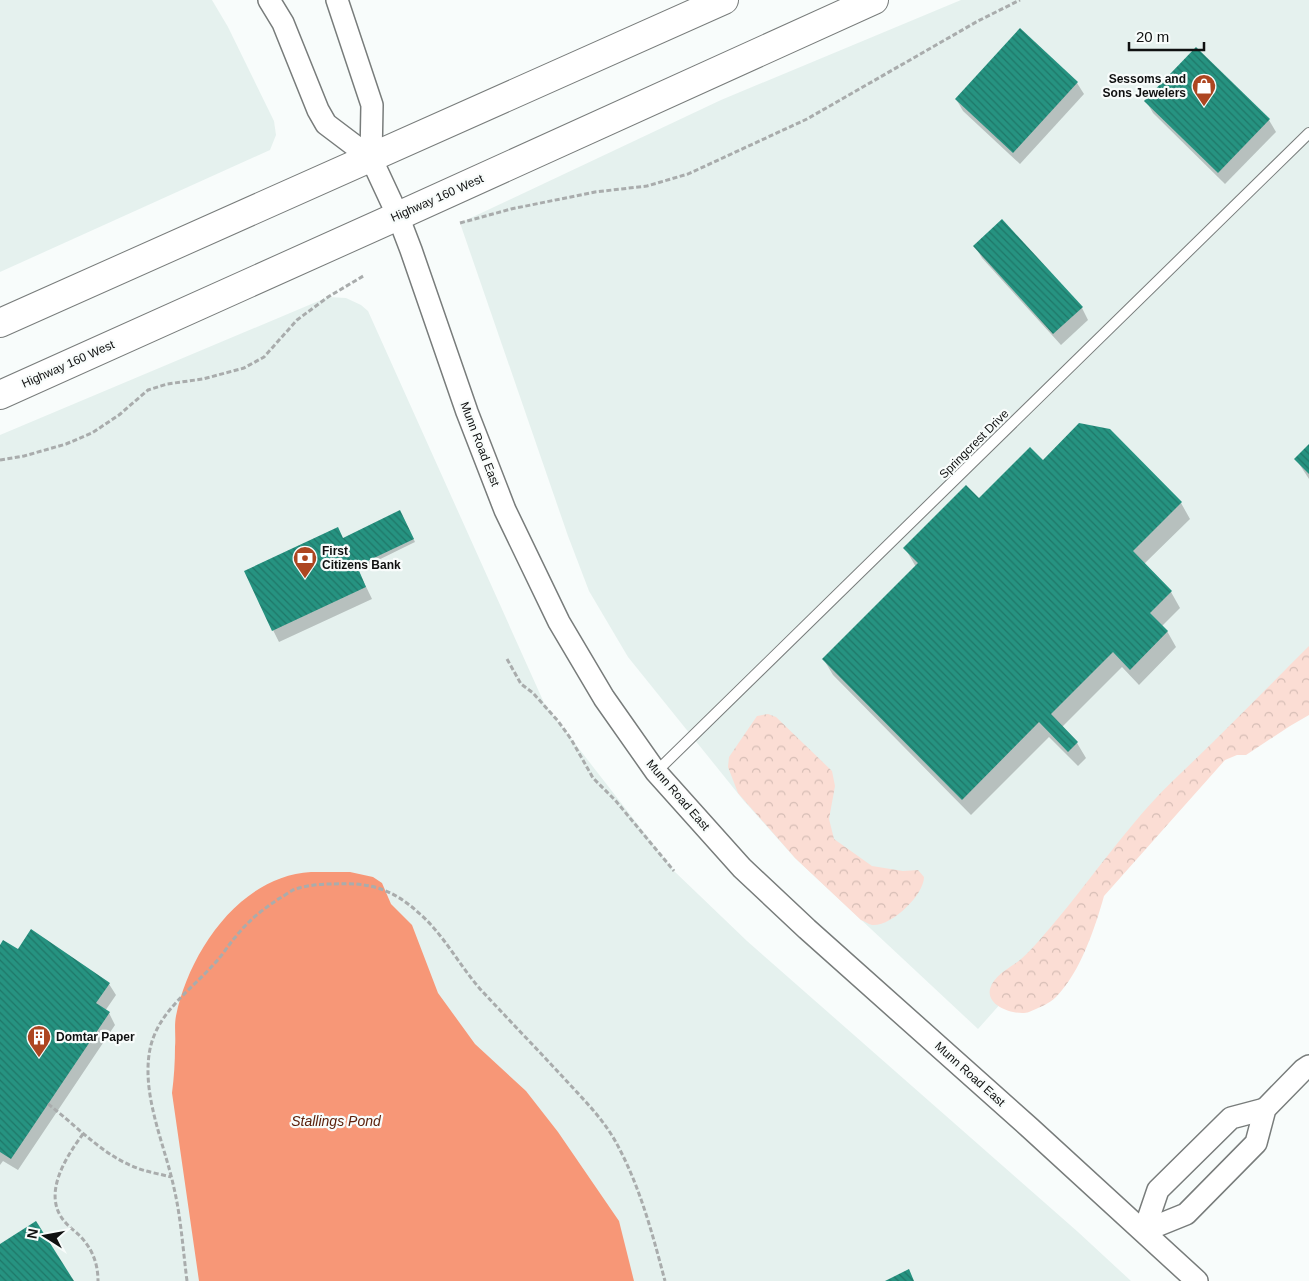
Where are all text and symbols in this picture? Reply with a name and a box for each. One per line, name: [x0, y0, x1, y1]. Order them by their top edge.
scale bar: [1129, 20, 1204, 52]
text: 20 m: [1136, 28, 1169, 45]
place label: Sessoms and Sons Jewelers: [1103, 72, 1186, 100]
shop icon: Sessoms and Sons Jewelers: [1191, 73, 1217, 107]
street label: Highway 160 West: [389, 171, 486, 225]
street label: Highway 160 West: [20, 337, 117, 391]
street label: Munn Road East: [457, 400, 503, 489]
street label: Springcrest Drive: [937, 406, 1012, 481]
place label: First Citizens Bank: [322, 544, 401, 572]
bank icon: First Citizens Bank: [292, 545, 318, 579]
street label: Munn Road East: [643, 757, 713, 834]
building icon: Domtar Paper: [26, 1024, 52, 1058]
place label: Domtar Paper: [56, 1030, 135, 1044]
street label: Munn Road East: [932, 1039, 1008, 1110]
water label: Stallings Pond: [291, 1113, 382, 1129]
north arrow: [20, 1211, 70, 1261]
text: N: [23, 1227, 41, 1240]

